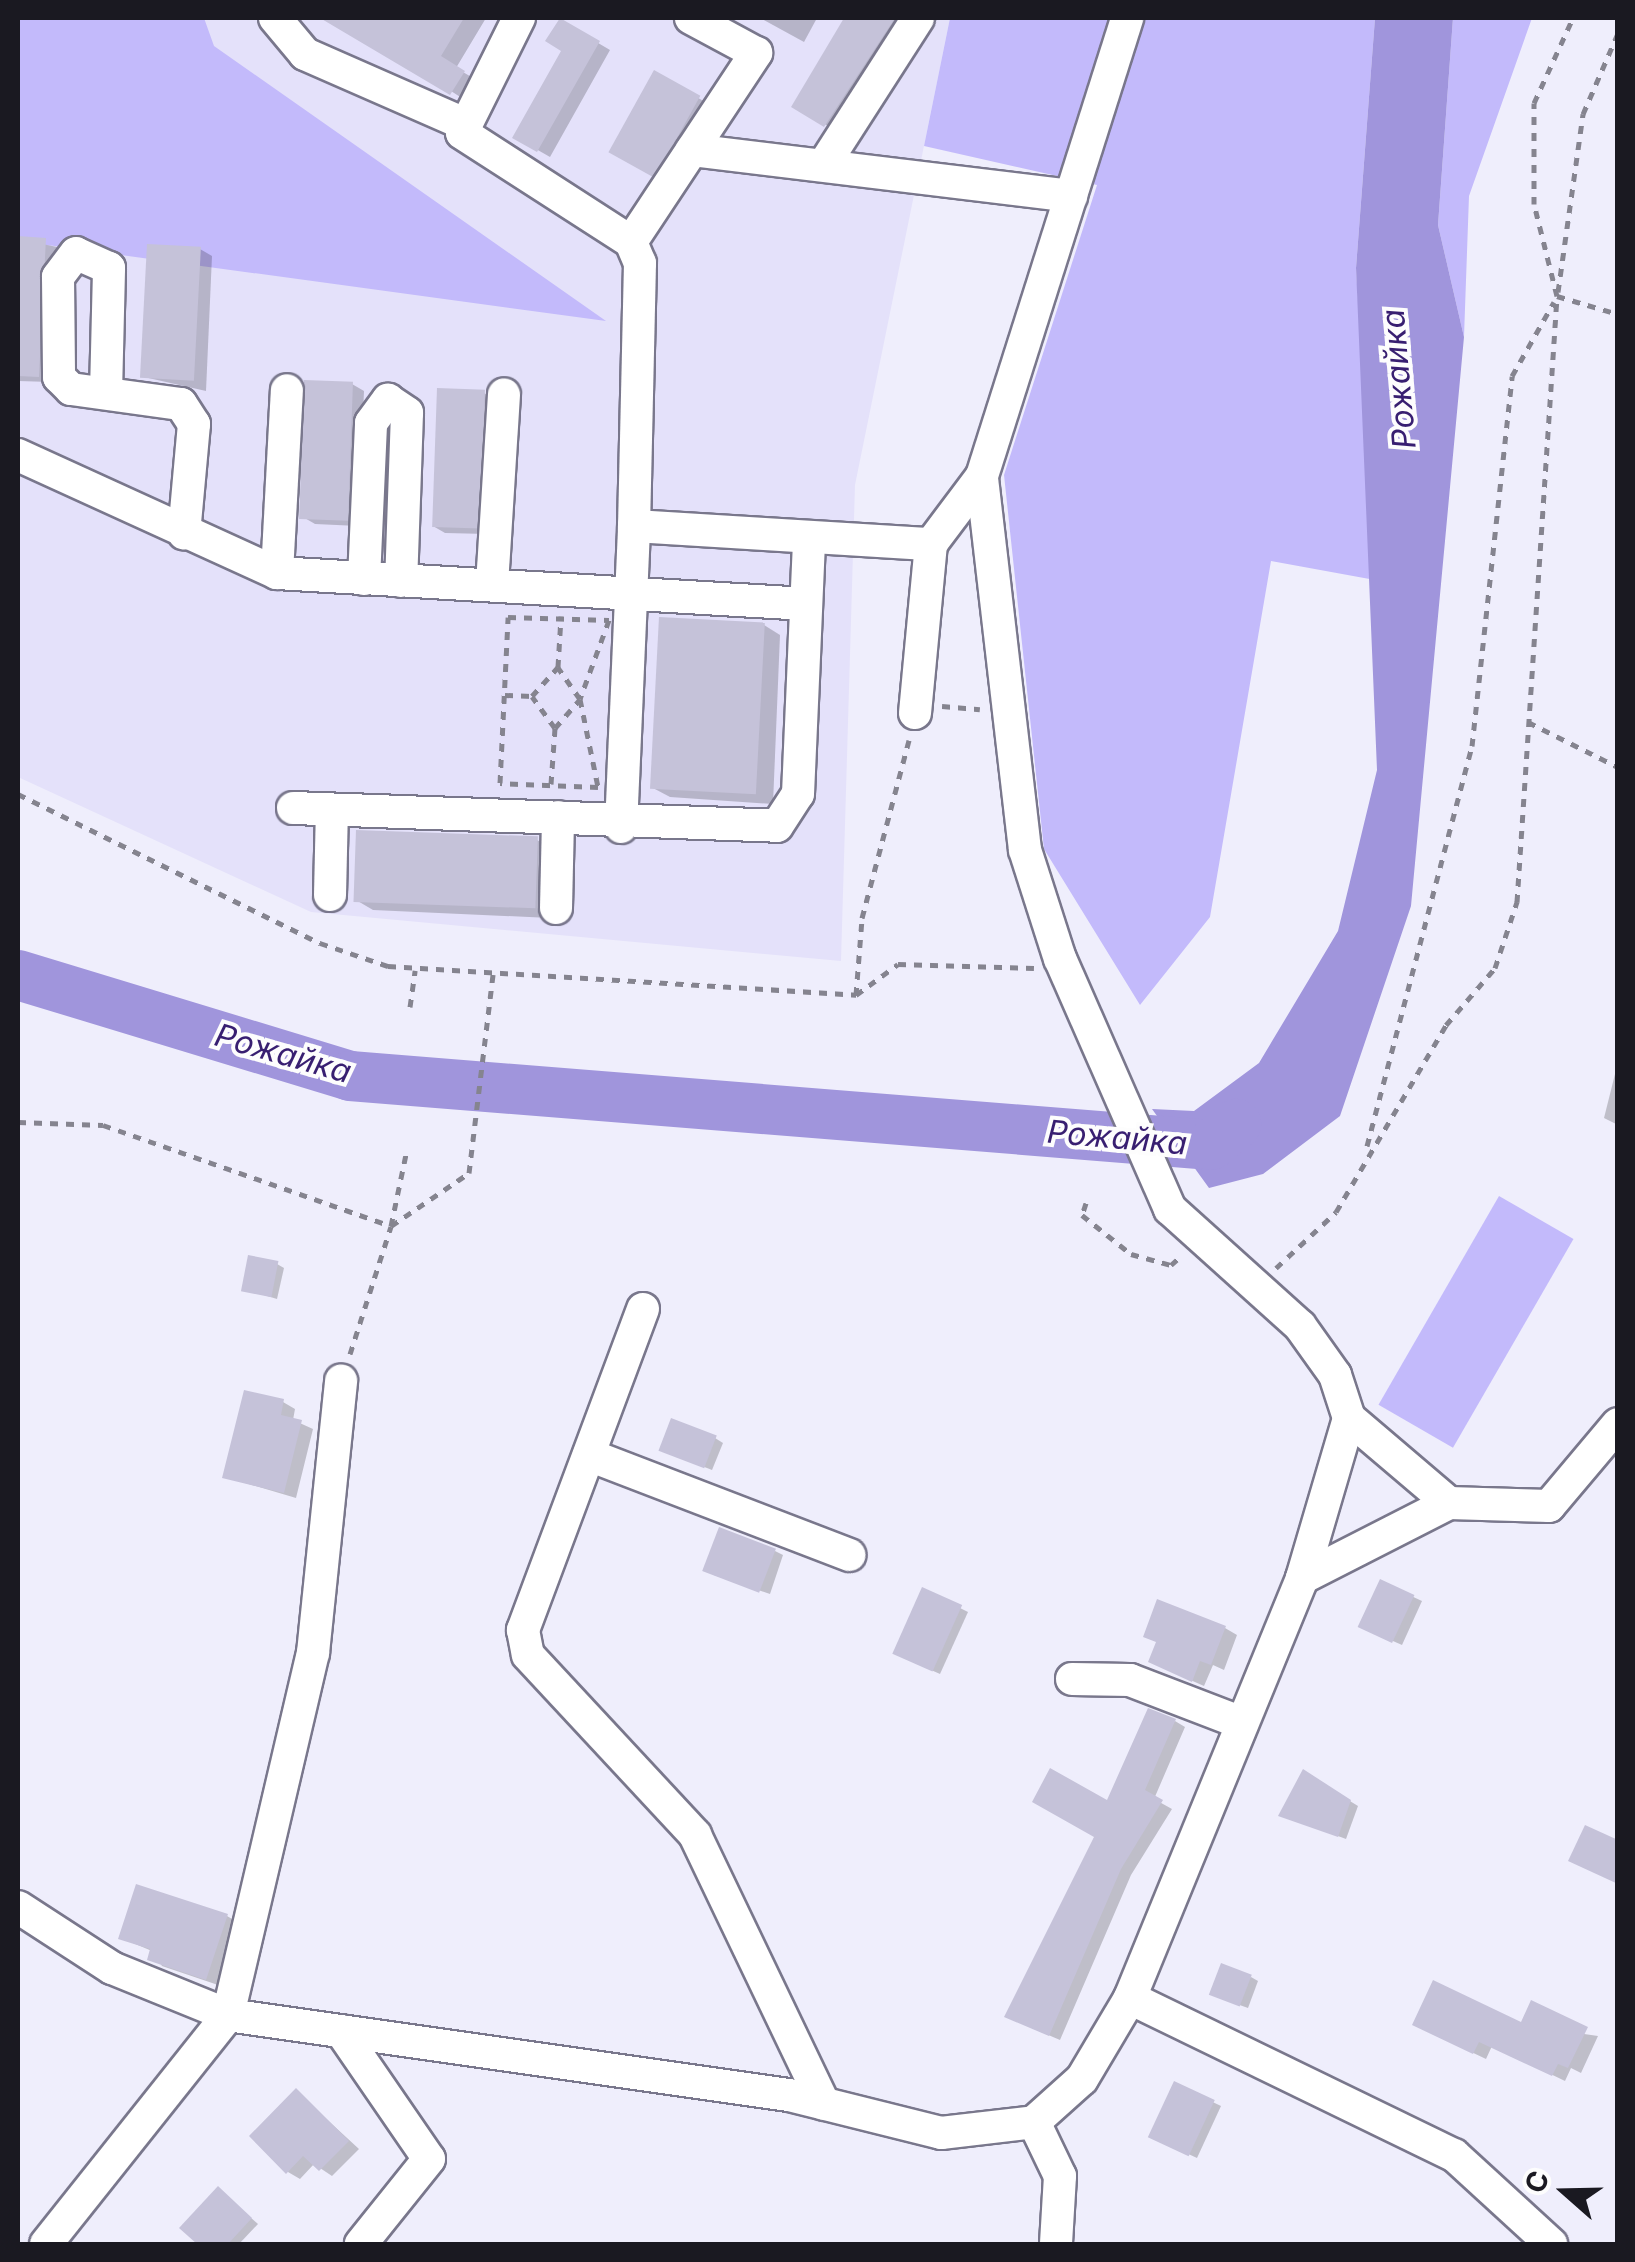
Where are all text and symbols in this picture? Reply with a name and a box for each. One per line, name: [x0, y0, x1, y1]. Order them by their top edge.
water label: Рожайка: [1374, 307, 1424, 451]
water label: Рожайка: [210, 1016, 356, 1092]
water label: Рожайка: [1045, 1113, 1189, 1163]
north arrow: [1515, 2142, 1615, 2242]
text: С: [1517, 2166, 1556, 2197]

